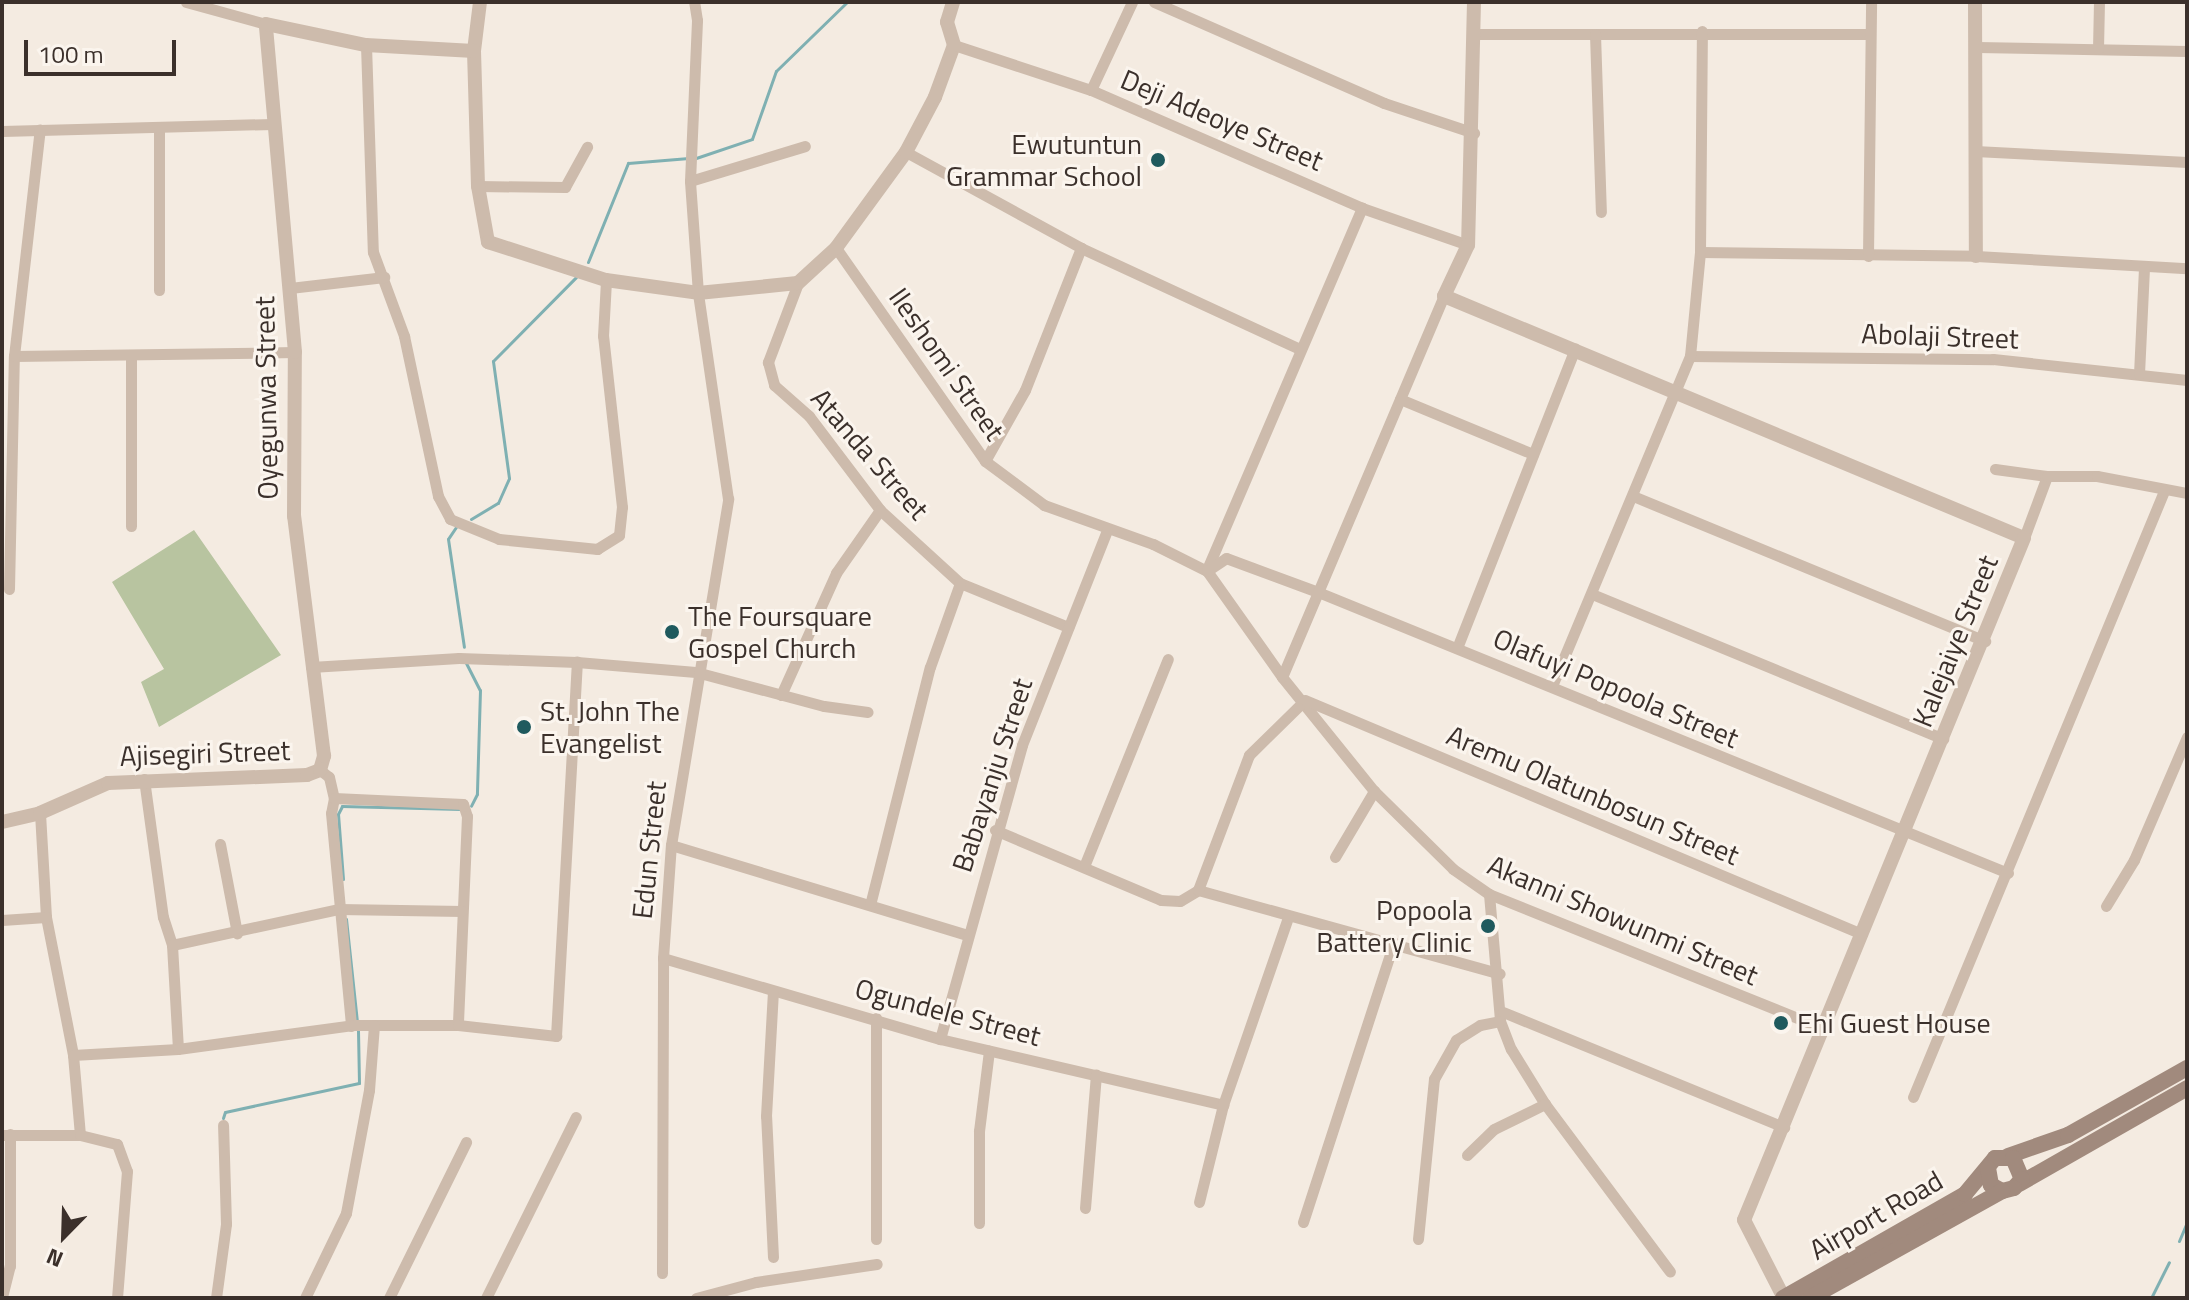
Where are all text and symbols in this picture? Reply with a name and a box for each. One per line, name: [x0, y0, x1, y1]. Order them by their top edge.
scale bar: [28, 24, 180, 74]
text: 100 m: [38, 36, 104, 72]
street label: Deji Adeoye Street: [1116, 62, 1328, 178]
place label: Ewutuntun Grammar School: [946, 127, 1142, 193]
marker: Ewutuntun Grammar School: [1149, 151, 1167, 169]
street label: Ileshomi Street: [882, 281, 1012, 447]
street label: Oyegunwa Street: [247, 296, 285, 500]
street label: Abolaji Street: [1861, 316, 2019, 356]
street label: Atanda Street: [804, 382, 936, 526]
street label: Kalejaiye Street: [1905, 550, 2005, 732]
place label: The Foursquare Gospel Church: [688, 599, 872, 665]
street label: Olafuyi Popoola Street: [1488, 621, 1744, 755]
marker: The Foursquare Gospel Church: [663, 623, 681, 641]
street label: Babayanju Street: [945, 674, 1039, 876]
place label: St. John The Evangelist: [540, 694, 680, 760]
marker: St. John The Evangelist: [515, 718, 533, 736]
street label: Aremu Olatunbosun Street: [1442, 718, 1744, 872]
street label: Ajisegiri Street: [119, 733, 291, 773]
street label: Edun Street: [625, 779, 673, 921]
street label: Akanni Showunmi Street: [1483, 848, 1763, 992]
place label: Popoola Battery Clinic: [1316, 893, 1472, 959]
marker: Popoola Battery Clinic: [1479, 917, 1497, 935]
street label: Ogundele Street: [852, 971, 1044, 1053]
place label: Ehi Guest House: [1797, 1006, 1991, 1040]
marker: Ehi Guest House: [1772, 1014, 1790, 1032]
street label: Airport Road: [1803, 1163, 1949, 1267]
north arrow: [24, 1196, 104, 1276]
text: N: [41, 1239, 68, 1277]

